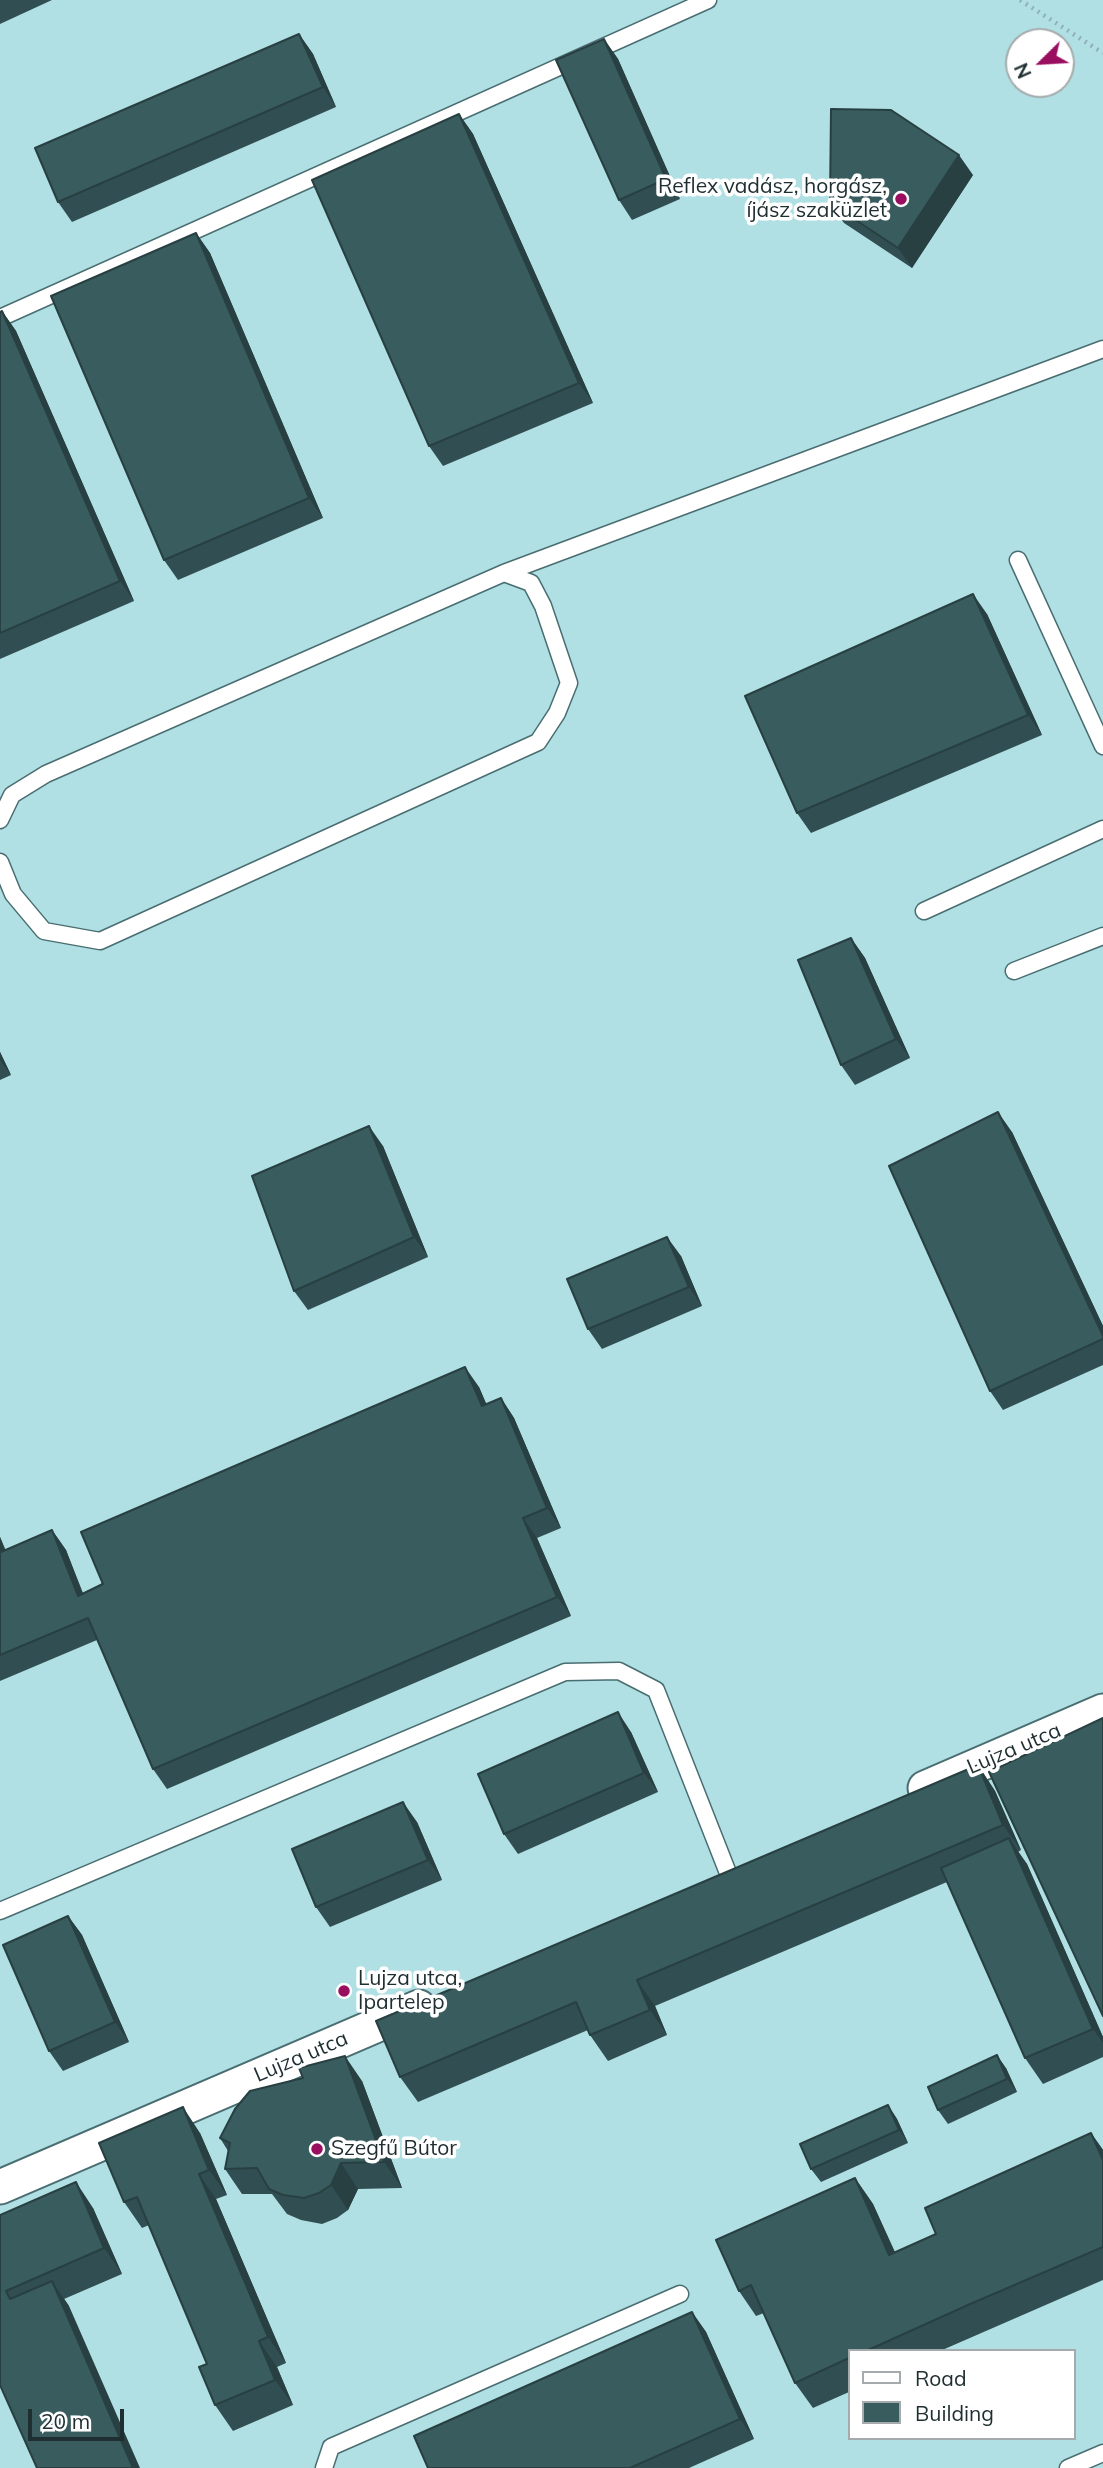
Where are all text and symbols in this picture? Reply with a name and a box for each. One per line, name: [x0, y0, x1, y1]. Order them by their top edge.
north arrow: [1005, 28, 1075, 98]
text: N: [1009, 59, 1037, 82]
place label: Reflex vadász, horgász, íjász szaküzlet: [658, 174, 887, 224]
marker: Reflex vadász, horgász, íjász szaküzlet: [893, 191, 909, 207]
street label: Lujza utca: [963, 1718, 1065, 1780]
place label: Lujza utca, Ipartelep: [358, 1966, 462, 2016]
marker: Lujza utca, Ipartelep: [336, 1983, 352, 1999]
street label: Lujza utca: [250, 2026, 352, 2088]
place label: Szegfű Bútor: [331, 2136, 457, 2162]
marker: Szegfű Bútor: [309, 2141, 325, 2157]
legend: [848, 2349, 1075, 2440]
text: Road: [915, 2365, 966, 2391]
scale bar: [32, 2394, 128, 2438]
text: Building: [915, 2400, 994, 2426]
text: 20 m: [41, 2408, 90, 2434]

